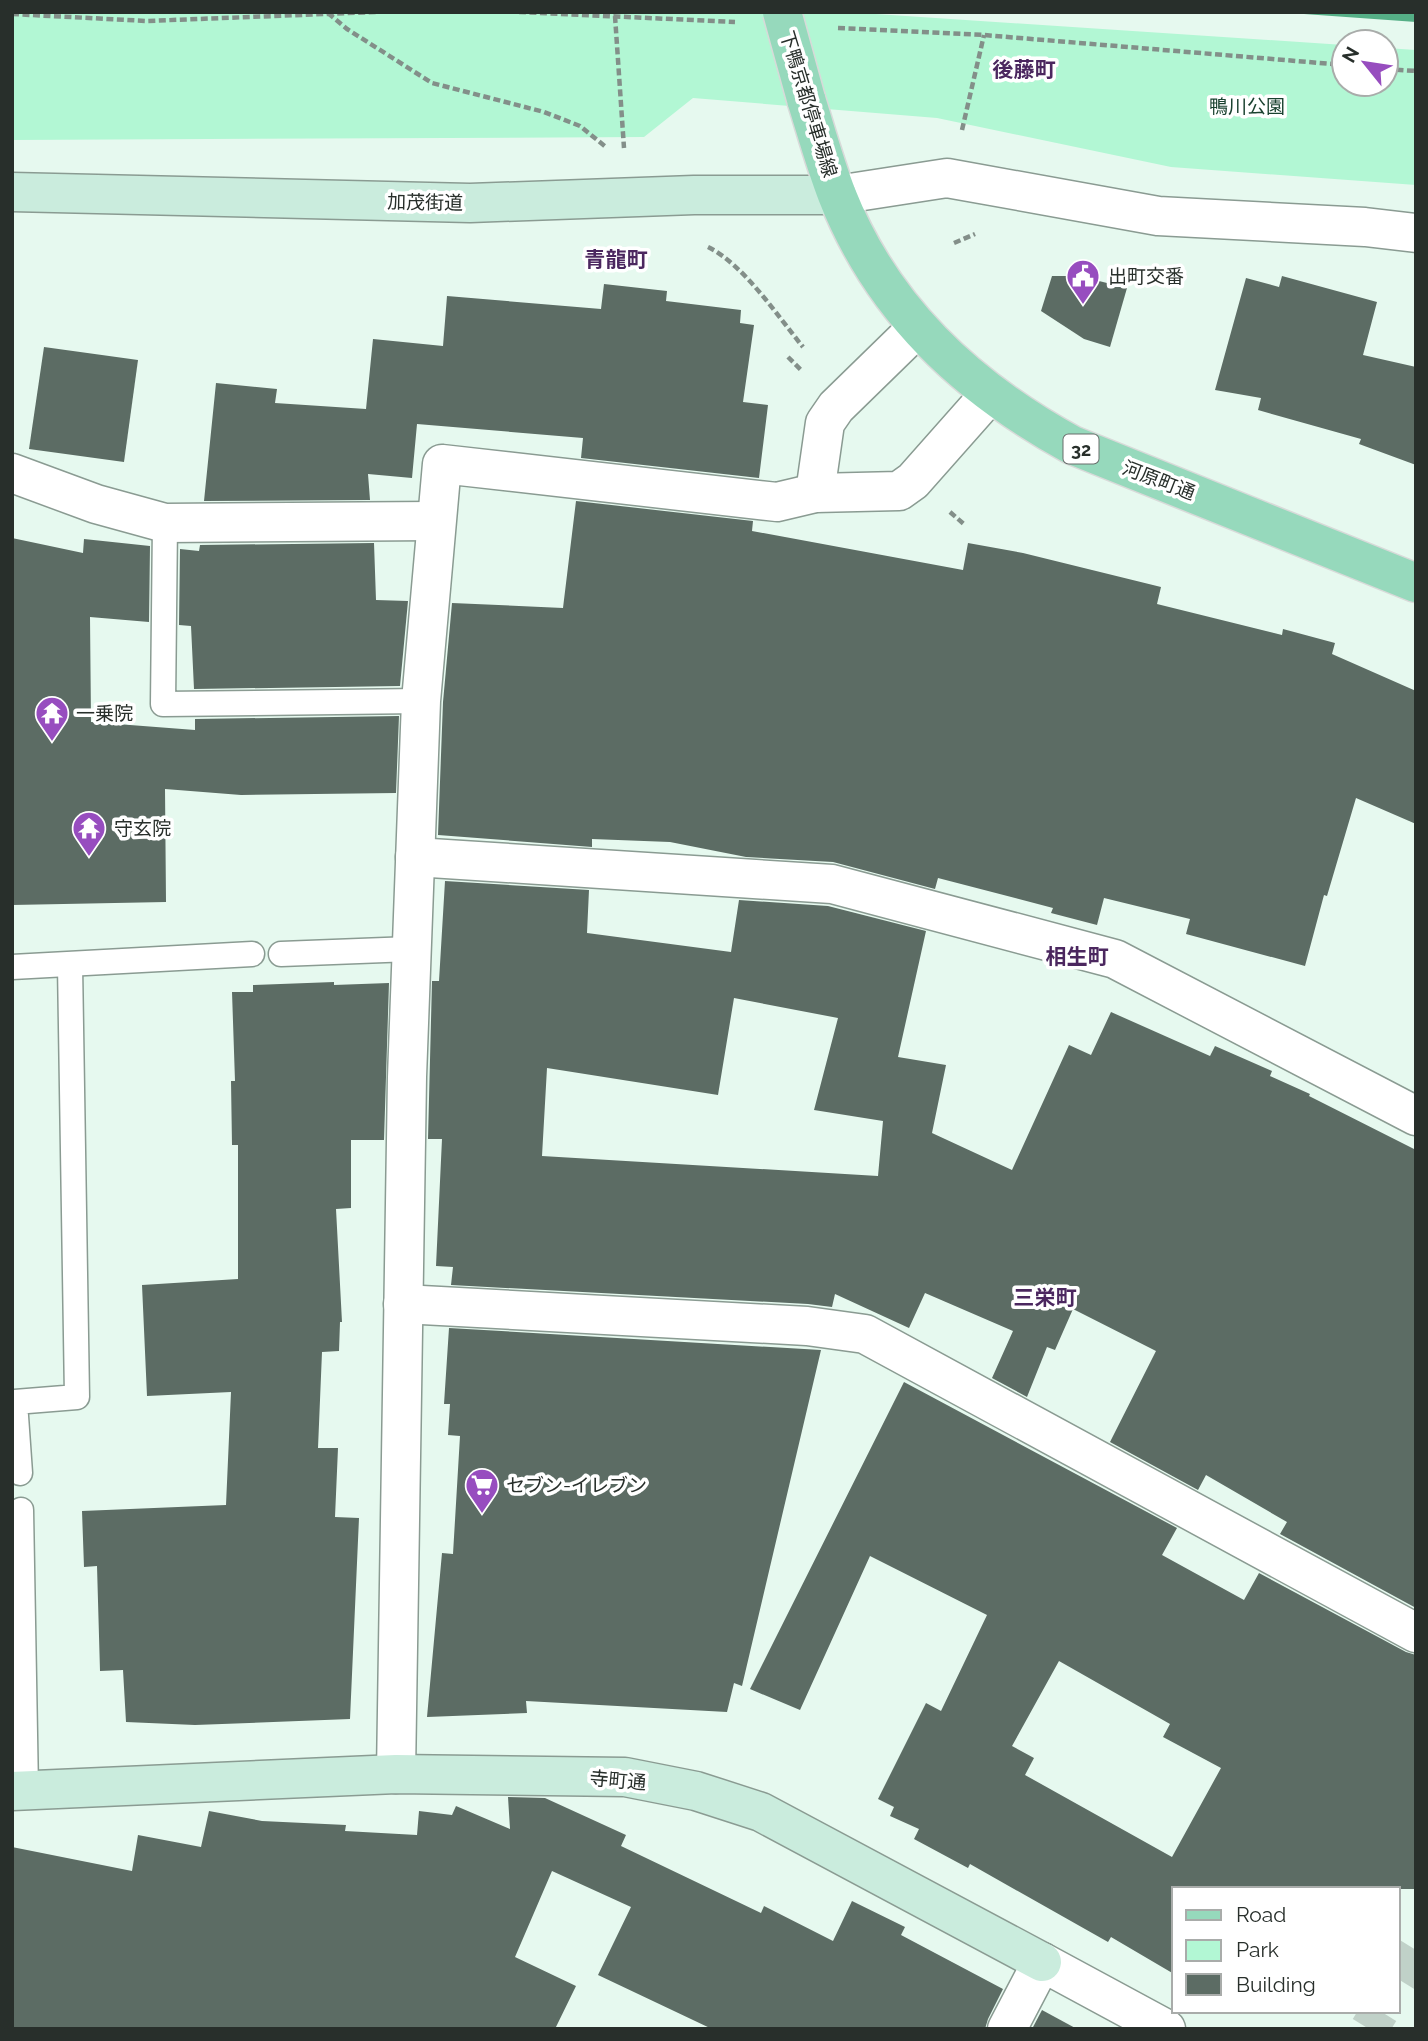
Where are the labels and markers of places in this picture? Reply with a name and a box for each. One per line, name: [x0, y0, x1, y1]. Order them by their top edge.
public building icon: 出町交番: [1064, 257, 1102, 306]
place label: 出町交番: [1108, 265, 1184, 287]
temple icon: 一乗院: [33, 694, 71, 743]
place label: 一乗院: [76, 702, 133, 724]
temple icon: 守玄院: [70, 809, 108, 858]
place label: 守玄院: [114, 817, 171, 839]
supermarket icon: セブン-イレブン: [463, 1466, 501, 1515]
place label: セブン-イレブン: [506, 1474, 647, 1496]

